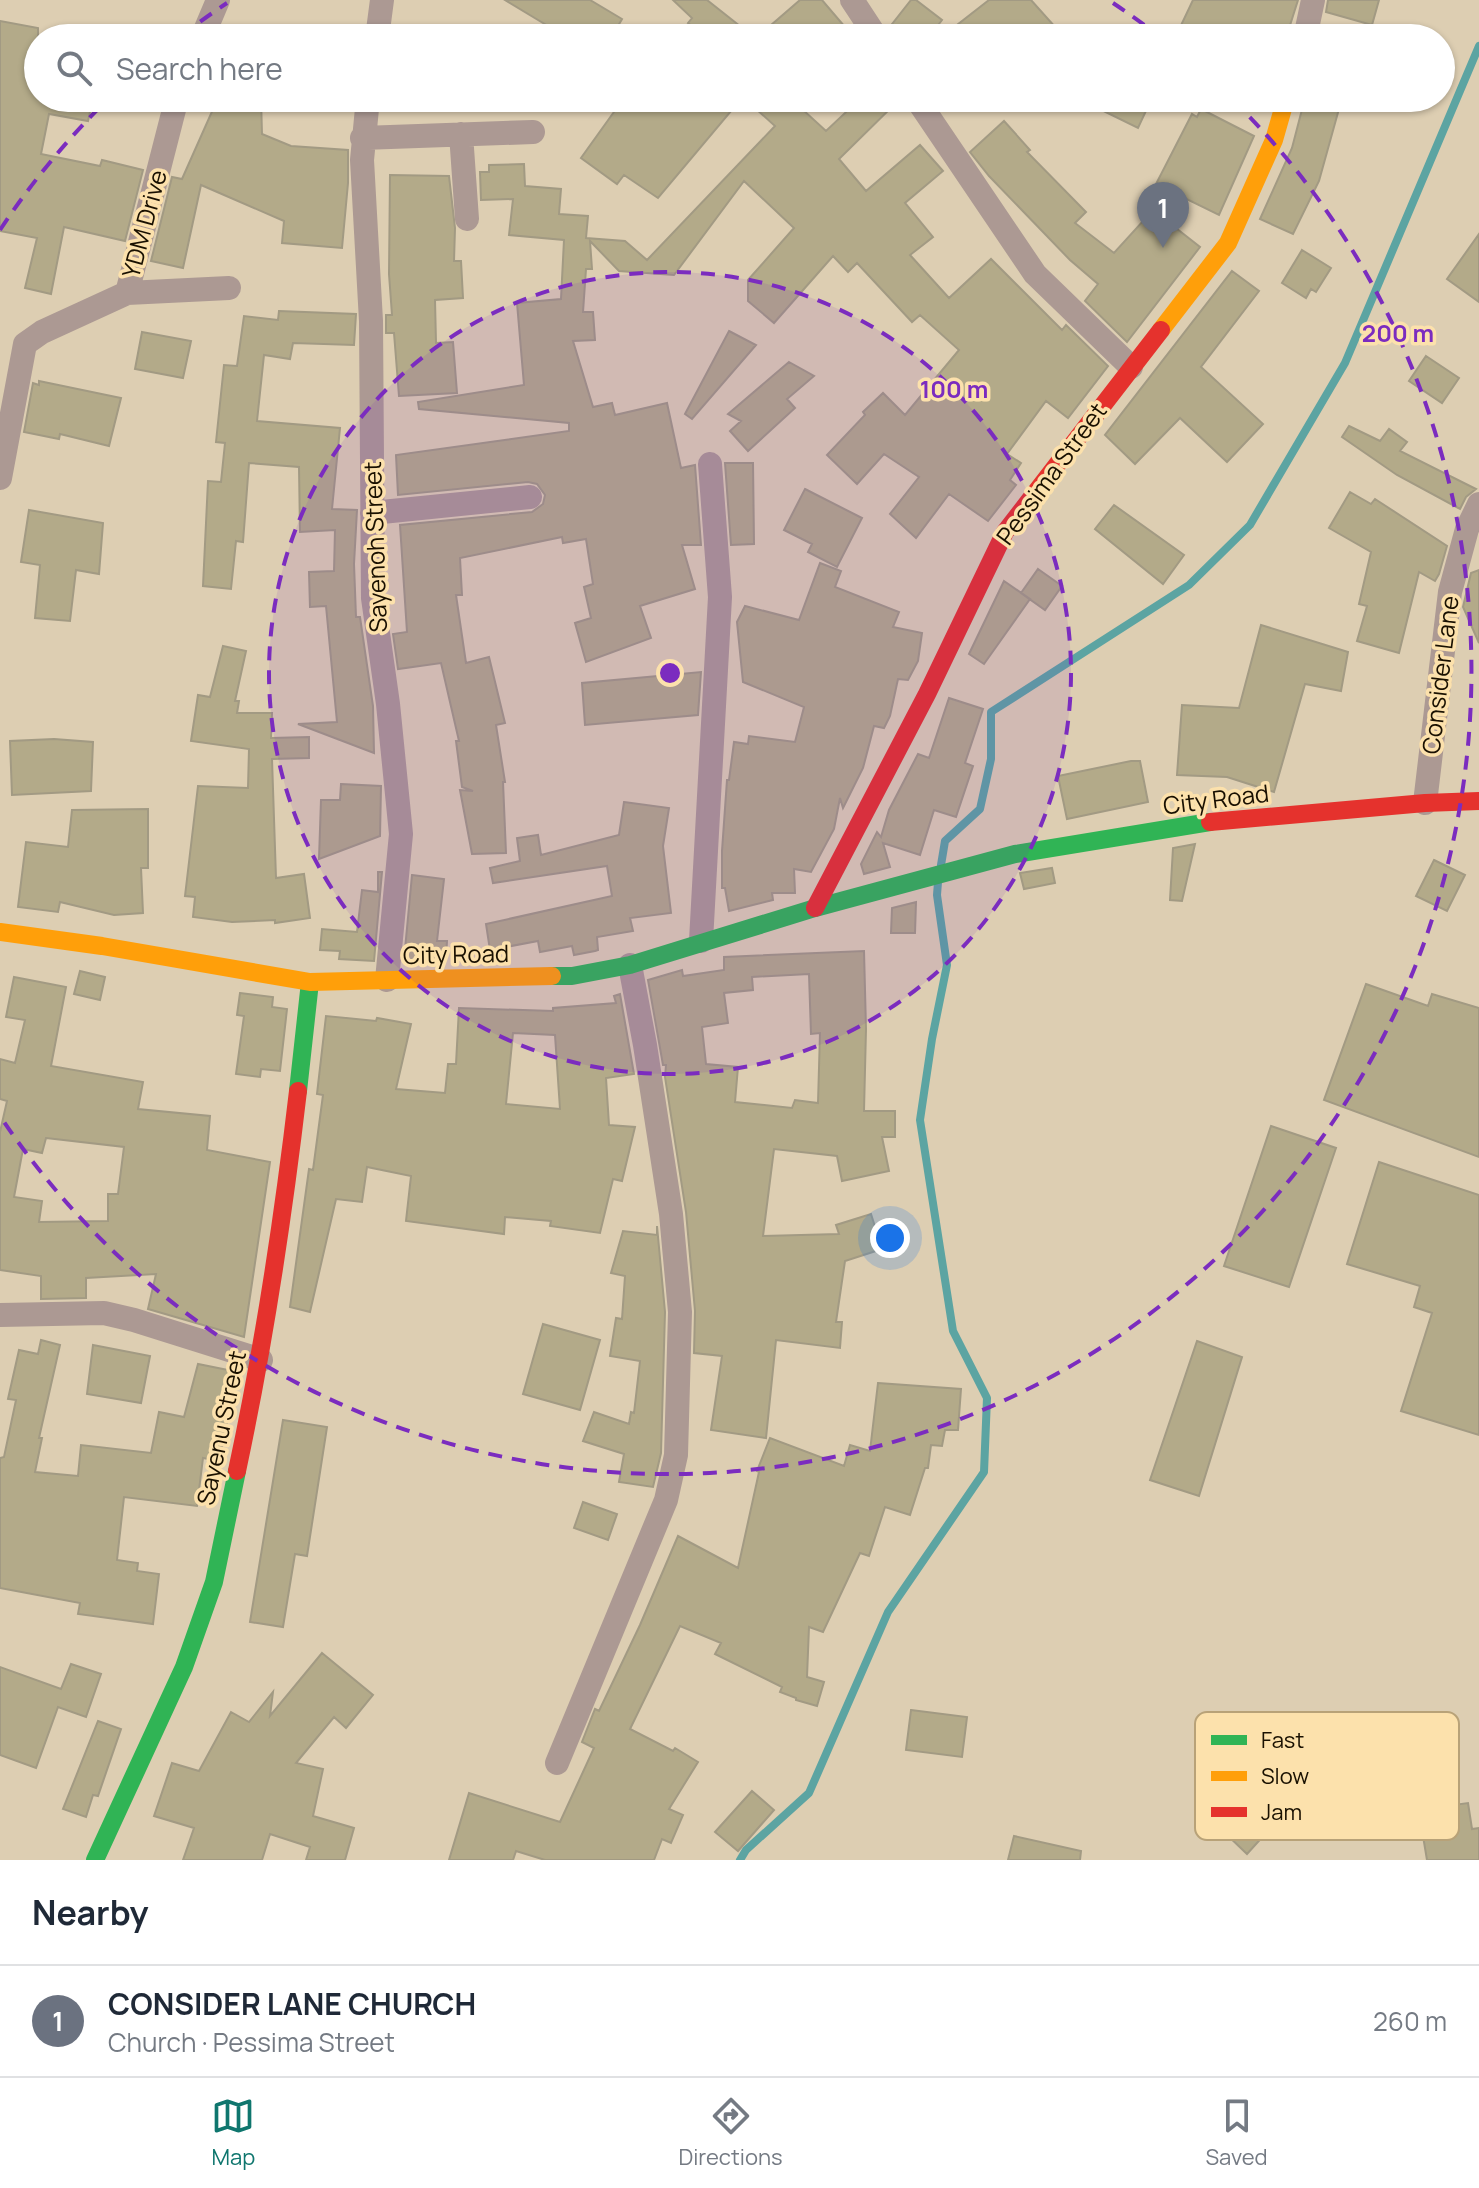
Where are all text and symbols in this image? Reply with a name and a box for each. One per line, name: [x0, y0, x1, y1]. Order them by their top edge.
search box: [24, 24, 1455, 112]
icon: search: [52, 46, 96, 90]
text: Search here: [116, 48, 283, 89]
street label: YDM Drive: [113, 166, 174, 281]
pin: 1: [1137, 182, 1189, 248]
text: 200 m: [1362, 316, 1434, 349]
text: 100 m: [920, 372, 988, 405]
street label: Pessima Street: [988, 395, 1114, 551]
street label: Sayenoh Street: [355, 461, 394, 633]
street label: Consider Lane: [1413, 594, 1466, 756]
centre of rings: [656, 659, 684, 687]
street label: City Road: [1161, 776, 1271, 821]
street label: City Road: [403, 936, 509, 971]
your location: [870, 1218, 910, 1258]
street label: Sayenu Street: [188, 1347, 253, 1508]
legend: [1195, 1712, 1459, 1840]
text: Fast: [1261, 1725, 1304, 1755]
text: Slow: [1261, 1761, 1309, 1791]
text: Jam: [1261, 1797, 1302, 1827]
text: Nearby: [32, 1889, 148, 1935]
text: CONSIDER LANE CHURCH: [108, 1983, 476, 2024]
text: 1: [52, 2003, 64, 2039]
text: 260 m: [1373, 2003, 1447, 2039]
text: Church · Pessima Street: [108, 2024, 395, 2060]
tab: Map: [211, 2094, 255, 2172]
tab: Directions: [678, 2094, 783, 2172]
tab: Saved: [1206, 2094, 1268, 2172]

